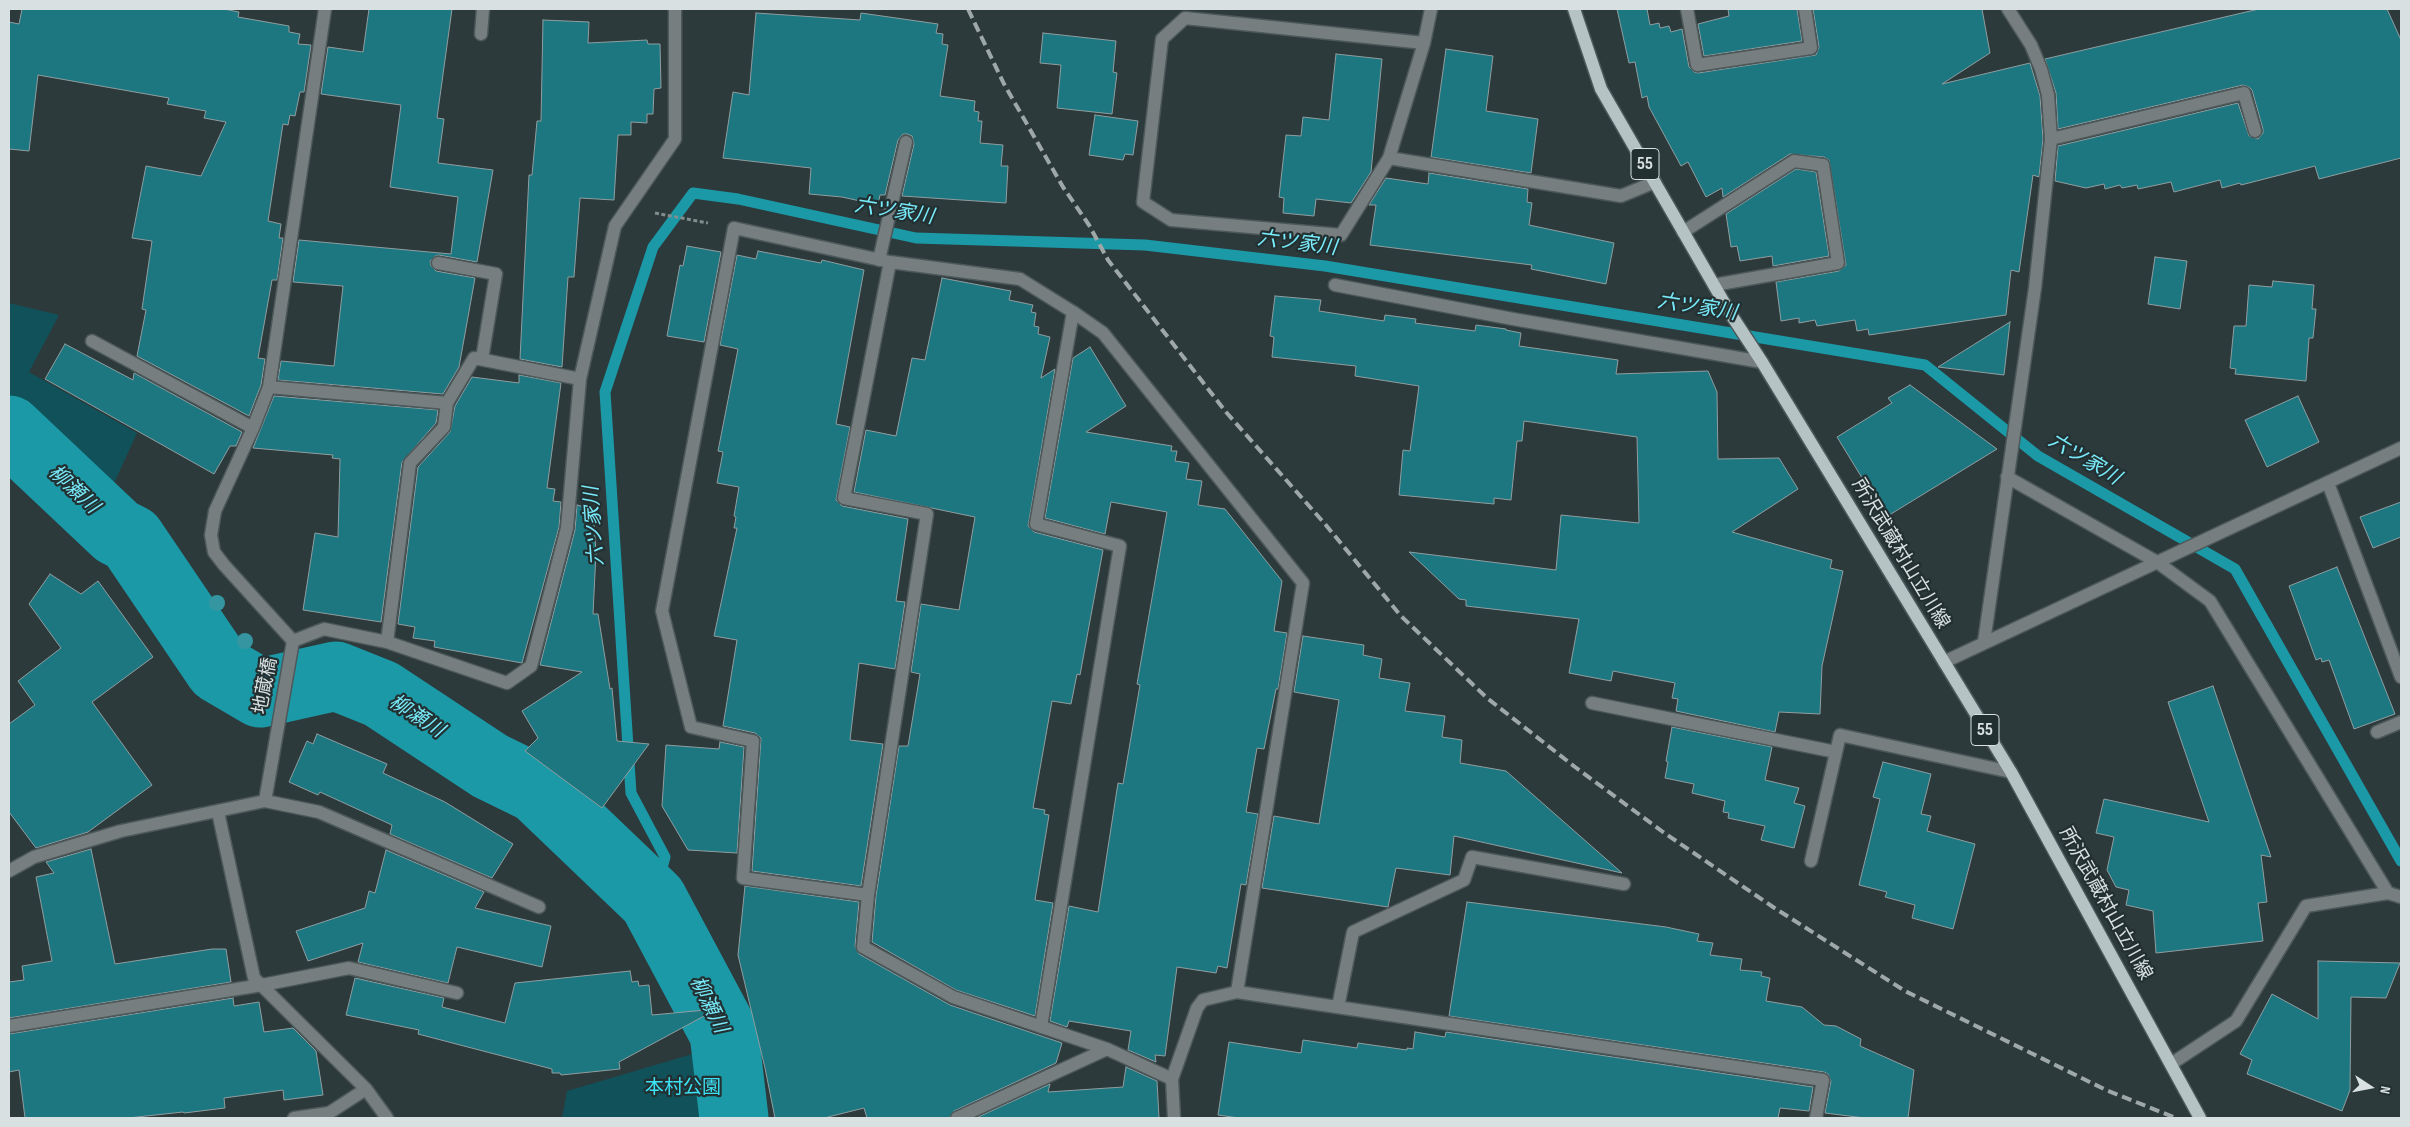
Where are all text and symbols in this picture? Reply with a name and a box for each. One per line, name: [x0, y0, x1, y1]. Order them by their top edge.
road number: 55: [1631, 148, 1659, 180]
water label: 六ツ家川: [853, 194, 935, 230]
water label: 六ツ家川: [1256, 227, 1338, 261]
water label: 六ツ家川: [1656, 290, 1738, 326]
water label: 六ツ家川: [2044, 429, 2124, 491]
water label: 柳瀬川: [43, 461, 103, 519]
street label: 所沢武蔵村山立川線: [1846, 475, 1954, 633]
water label: 六ツ家川: [580, 485, 610, 567]
street label: 地蔵橋: [249, 656, 283, 716]
water label: 柳瀬川: [384, 691, 448, 743]
road number: 55: [1971, 714, 1999, 746]
street label: 所沢武蔵村山立川線: [2054, 824, 2156, 984]
water label: 柳瀬川: [684, 973, 732, 1037]
north arrow: [2345, 1062, 2395, 1112]
park label: 本村公園: [645, 1077, 721, 1099]
text: N: [2376, 1085, 2394, 1095]

